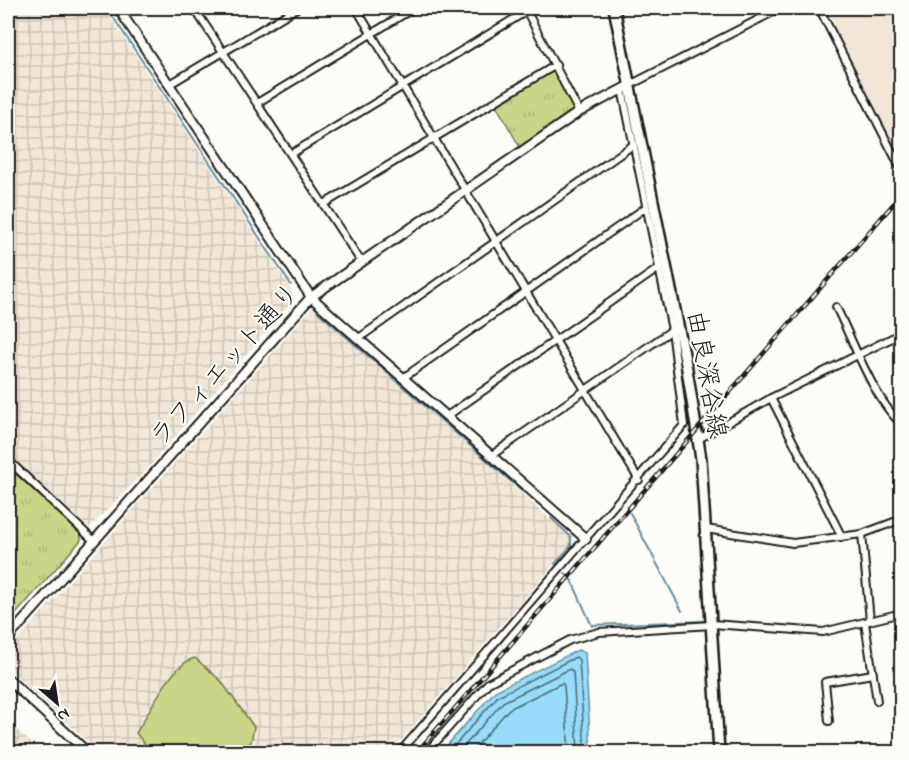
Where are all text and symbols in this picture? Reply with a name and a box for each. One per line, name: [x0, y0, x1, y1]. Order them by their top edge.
street label: ラフィエット通り: [143, 276, 310, 456]
street label: 由良深谷線: [675, 307, 735, 442]
north arrow: [27, 673, 87, 733]
text: N: [53, 701, 74, 728]

